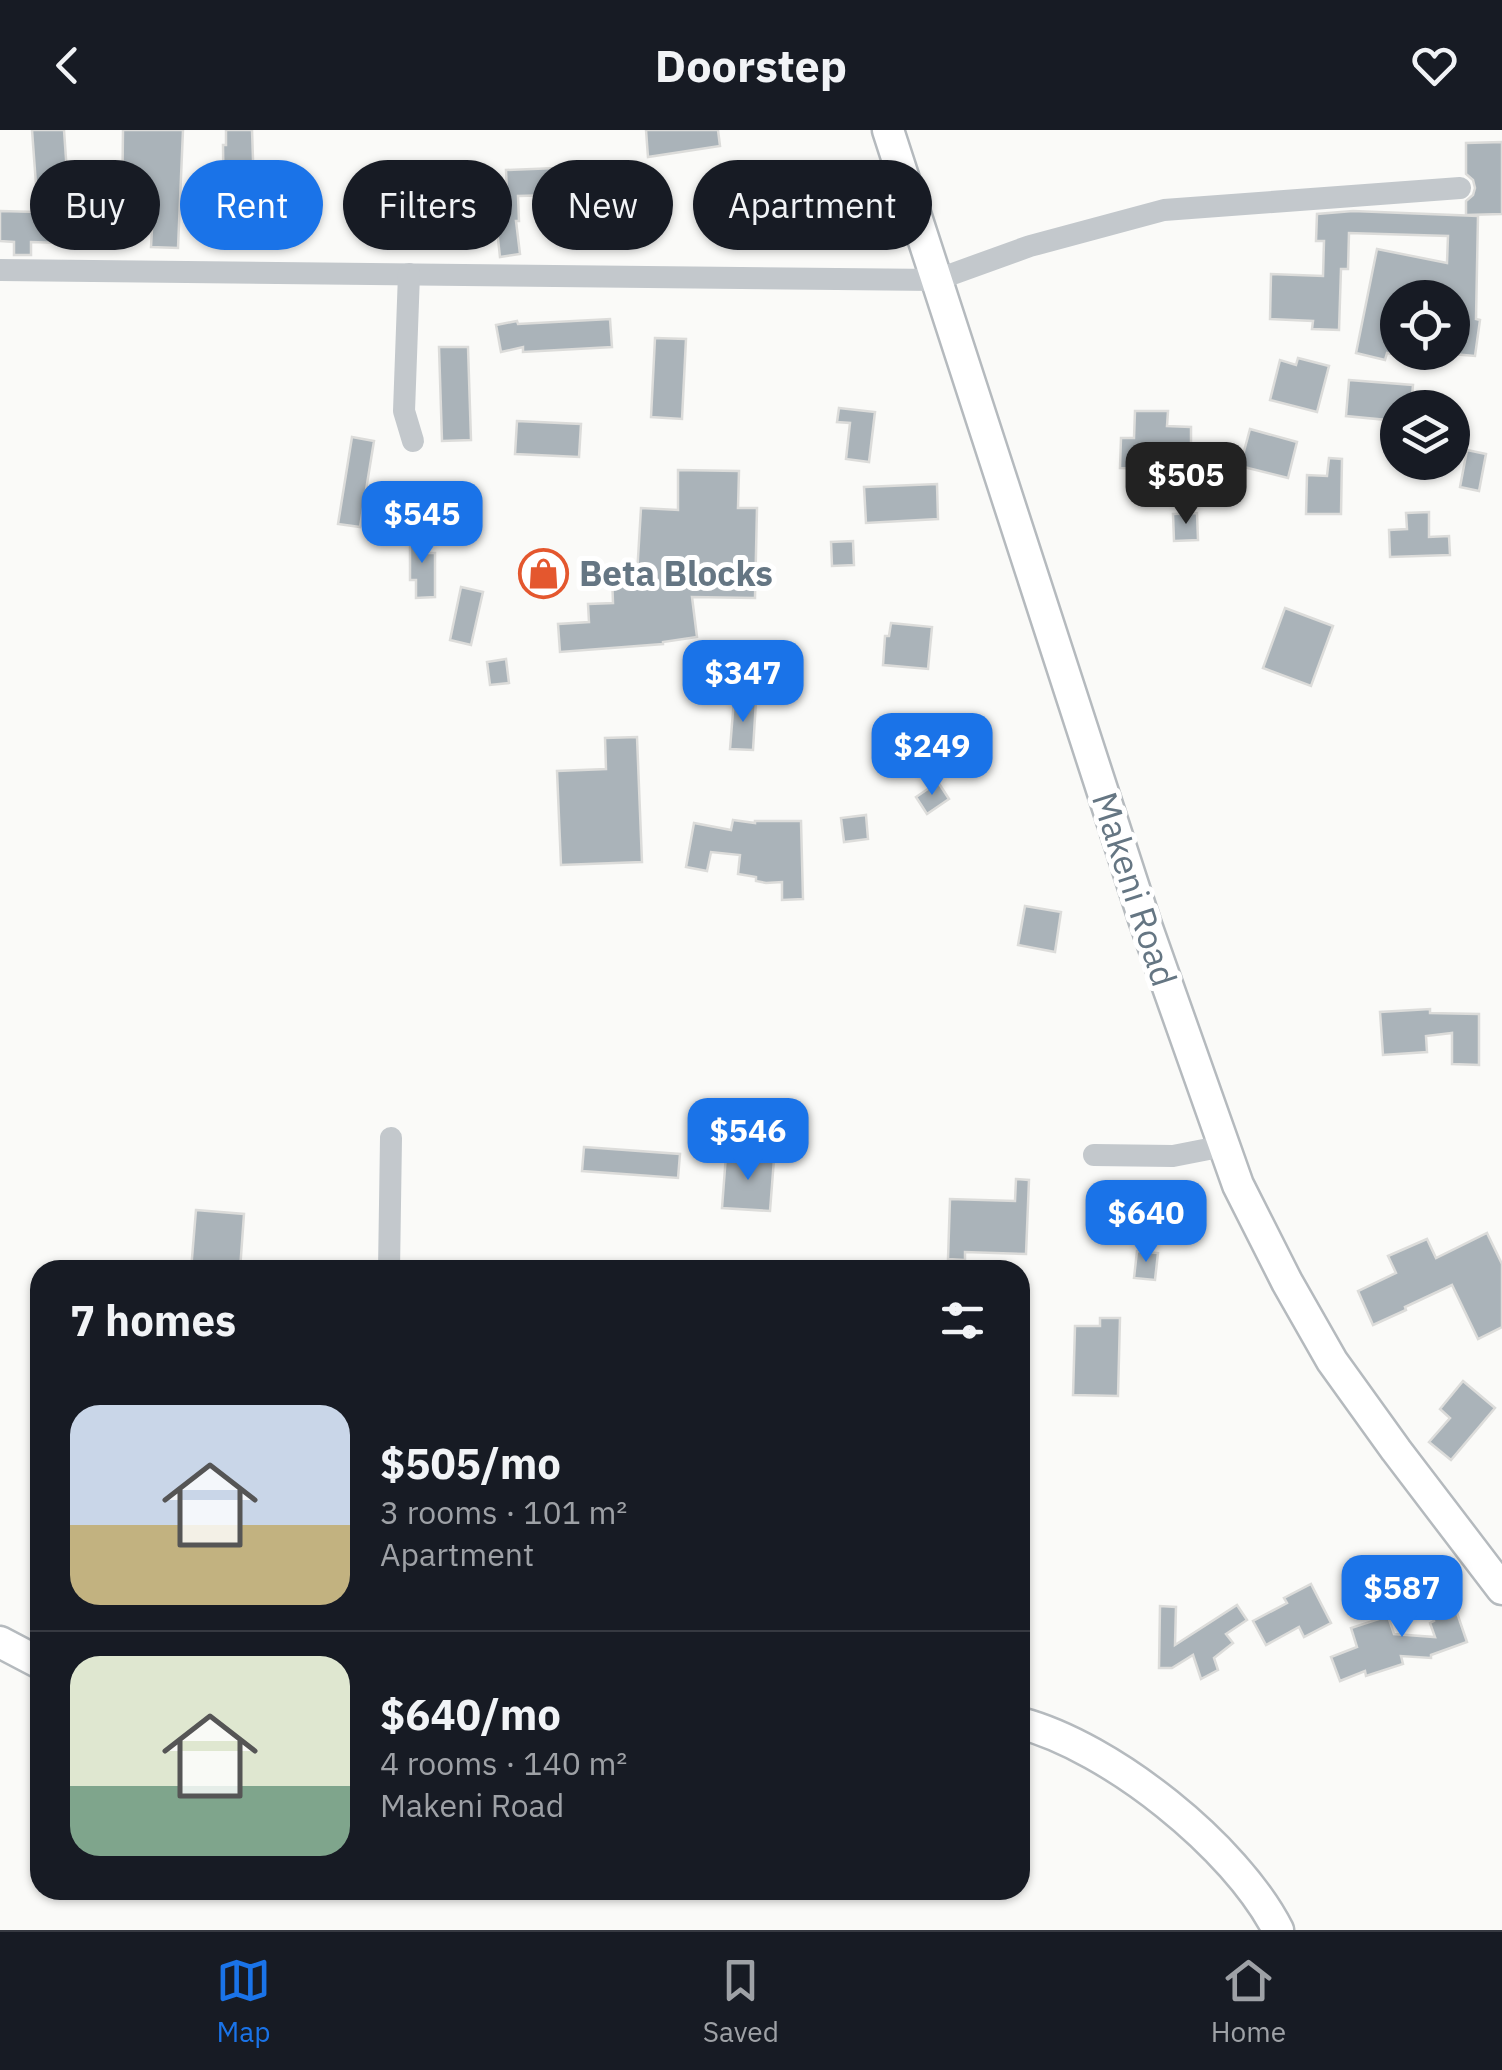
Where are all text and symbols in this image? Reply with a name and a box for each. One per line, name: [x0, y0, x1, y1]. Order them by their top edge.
text: Doorstep: [655, 36, 847, 94]
icon: back: [40, 38, 95, 93]
icon: heart: [1407, 38, 1462, 93]
chip: Buy: [30, 160, 160, 250]
chip: Rent: [180, 160, 323, 250]
chip: Filters: [343, 160, 512, 250]
chip: New: [532, 160, 673, 250]
chip: Apartment: [693, 160, 932, 250]
map controls: [1380, 280, 1470, 480]
button: locate: [1380, 280, 1470, 370]
button: layers: [1380, 390, 1470, 480]
pin: $505: [1127, 442, 1245, 527]
text: $505: [1148, 453, 1224, 495]
pin: $545: [363, 481, 481, 566]
text: $545: [384, 492, 460, 534]
shop icon: Beta Blocks: [518, 547, 570, 599]
place label: Beta Blocks: [579, 550, 773, 596]
pin: $347: [684, 640, 802, 725]
text: $347: [705, 651, 781, 693]
pin: $249: [873, 713, 991, 798]
text: $249: [894, 724, 970, 766]
street label: Makeni Road: [1082, 786, 1188, 992]
pin: $546: [689, 1098, 807, 1183]
text: $546: [710, 1109, 786, 1151]
pin: $640: [1087, 1180, 1205, 1265]
text: $640: [1108, 1191, 1184, 1233]
text: 7 homes: [70, 1293, 236, 1348]
icon: filters: [935, 1293, 990, 1348]
text: $505/mo: [380, 1436, 561, 1491]
icon: home: [150, 1445, 270, 1565]
text: 3 rooms · 101 m²: [380, 1491, 627, 1533]
text: Apartment: [380, 1533, 534, 1575]
pin: $587: [1343, 1555, 1461, 1640]
text: $587: [1364, 1566, 1440, 1608]
text: $640/mo: [380, 1687, 561, 1742]
icon: home: [150, 1696, 270, 1816]
text: 4 rooms · 140 m²: [380, 1742, 627, 1784]
text: Makeni Road: [380, 1784, 564, 1826]
tab: Map: [216, 1953, 271, 2050]
tab: Saved: [703, 1953, 779, 2050]
tab: Home: [1211, 1953, 1286, 2050]

